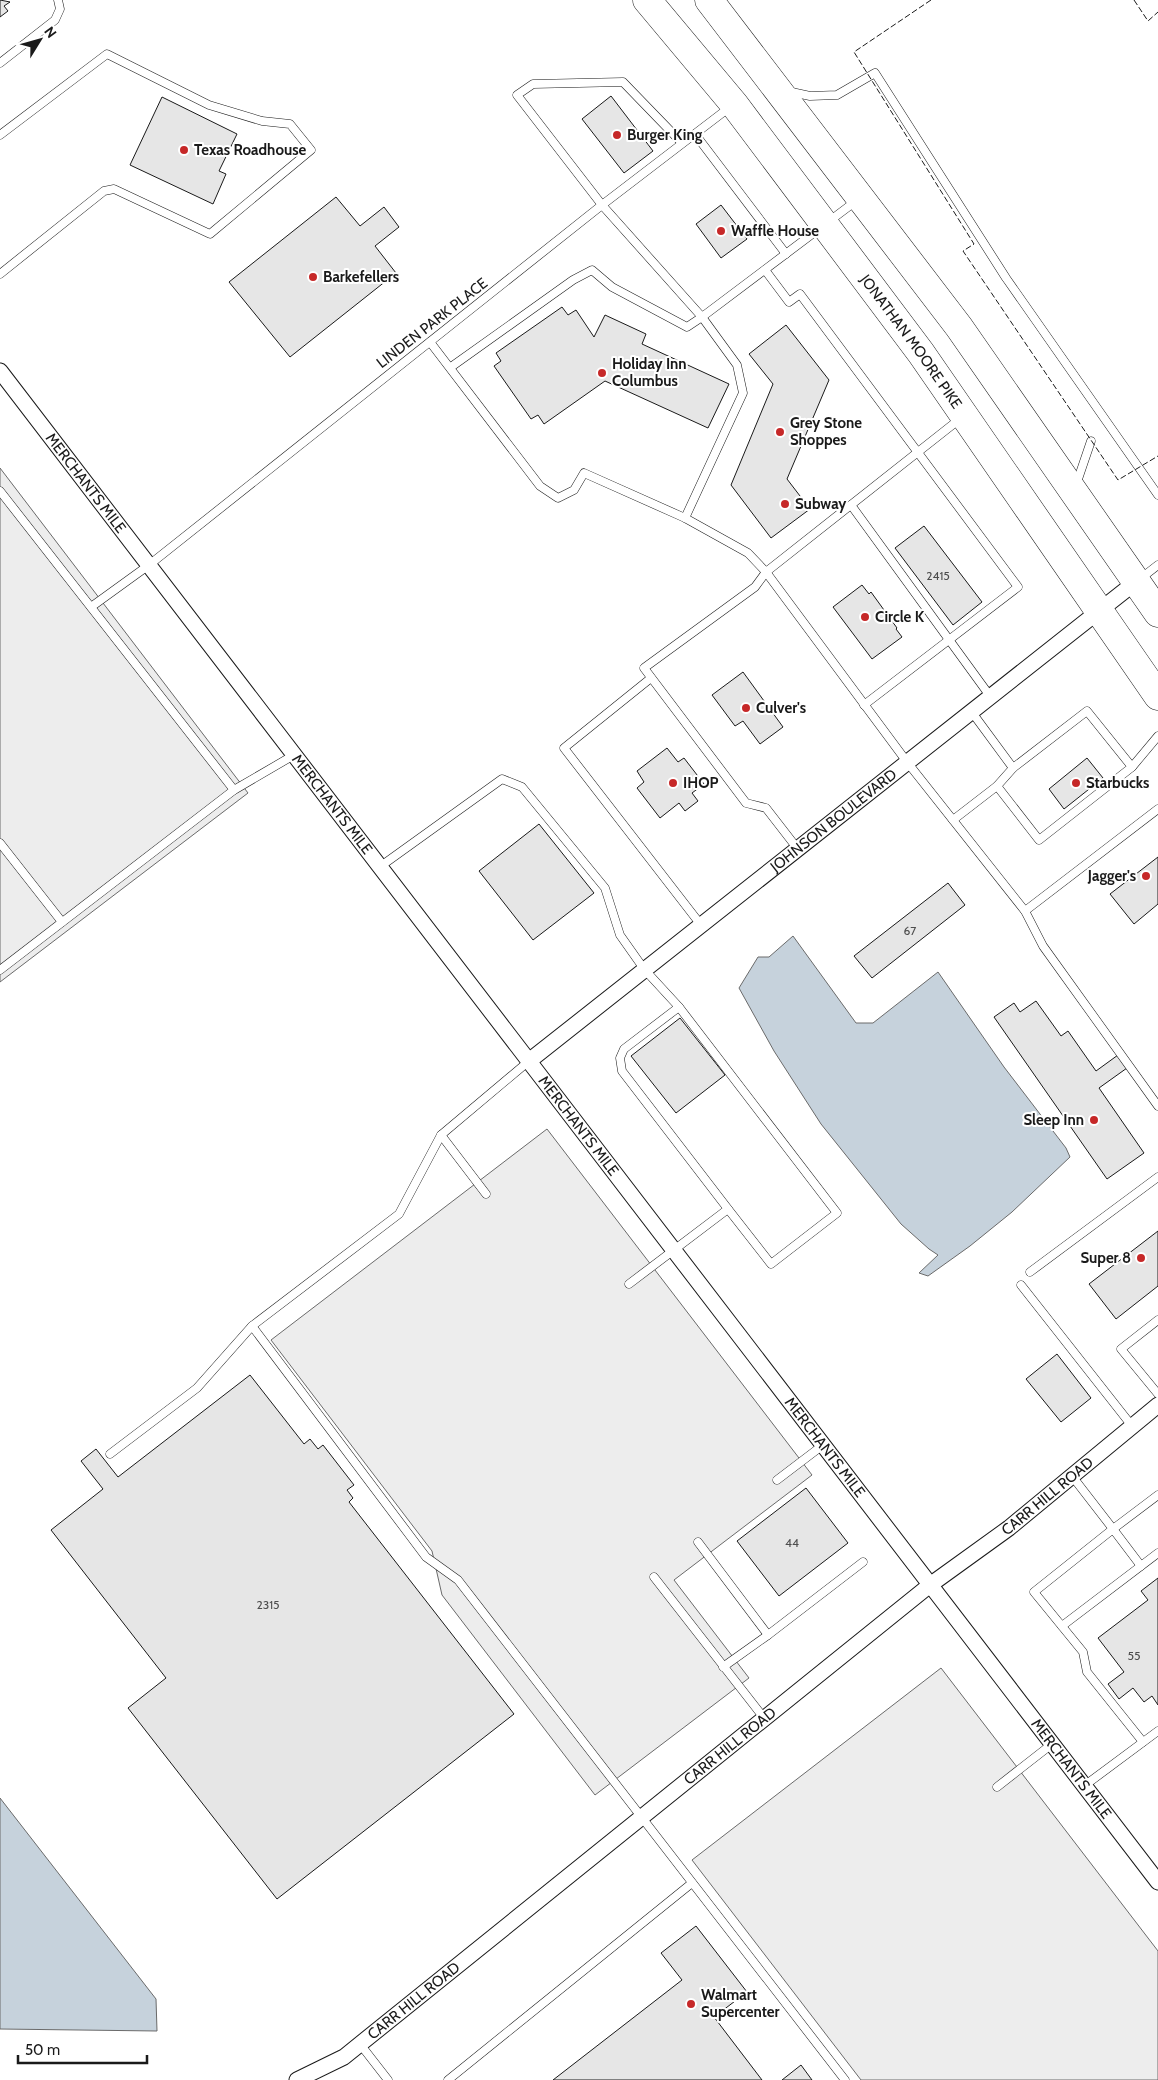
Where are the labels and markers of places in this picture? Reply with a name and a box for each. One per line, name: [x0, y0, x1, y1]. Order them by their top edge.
place label: Burger King: [627, 126, 703, 144]
marker: Burger King: [611, 129, 623, 141]
place label: Texas Roadhouse: [194, 141, 307, 159]
marker: Texas Roadhouse: [178, 144, 190, 156]
place label: Waffle House: [731, 222, 819, 240]
marker: Waffle House: [715, 225, 727, 237]
place label: Barkefellers: [323, 268, 399, 286]
marker: Barkefellers: [307, 271, 319, 283]
place label: Holiday Inn Columbus: [612, 355, 687, 390]
marker: Holiday Inn Columbus: [596, 367, 608, 379]
place label: Grey Stone Shoppes: [790, 414, 862, 449]
marker: Grey Stone Shoppes: [774, 426, 786, 438]
place label: Subway: [795, 495, 847, 513]
marker: Subway: [779, 498, 791, 510]
place label: Circle K: [875, 608, 925, 626]
marker: Circle K: [859, 611, 871, 623]
place label: Culver's: [756, 699, 806, 717]
marker: Culver's: [740, 702, 752, 714]
place label: IHOP: [683, 774, 719, 792]
place label: Starbucks: [1086, 774, 1149, 792]
marker: IHOP: [667, 777, 679, 789]
marker: Starbucks: [1070, 777, 1082, 789]
place label: Jagger's: [1087, 867, 1136, 885]
marker: Jagger's: [1140, 870, 1152, 882]
place label: Sleep Inn: [1023, 1111, 1084, 1129]
marker: Sleep Inn: [1088, 1114, 1100, 1126]
place label: Super 8: [1080, 1249, 1131, 1267]
marker: Super 8: [1135, 1252, 1147, 1264]
place label: Walmart Supercenter: [701, 1986, 780, 2021]
marker: Walmart Supercenter: [685, 1998, 697, 2010]

